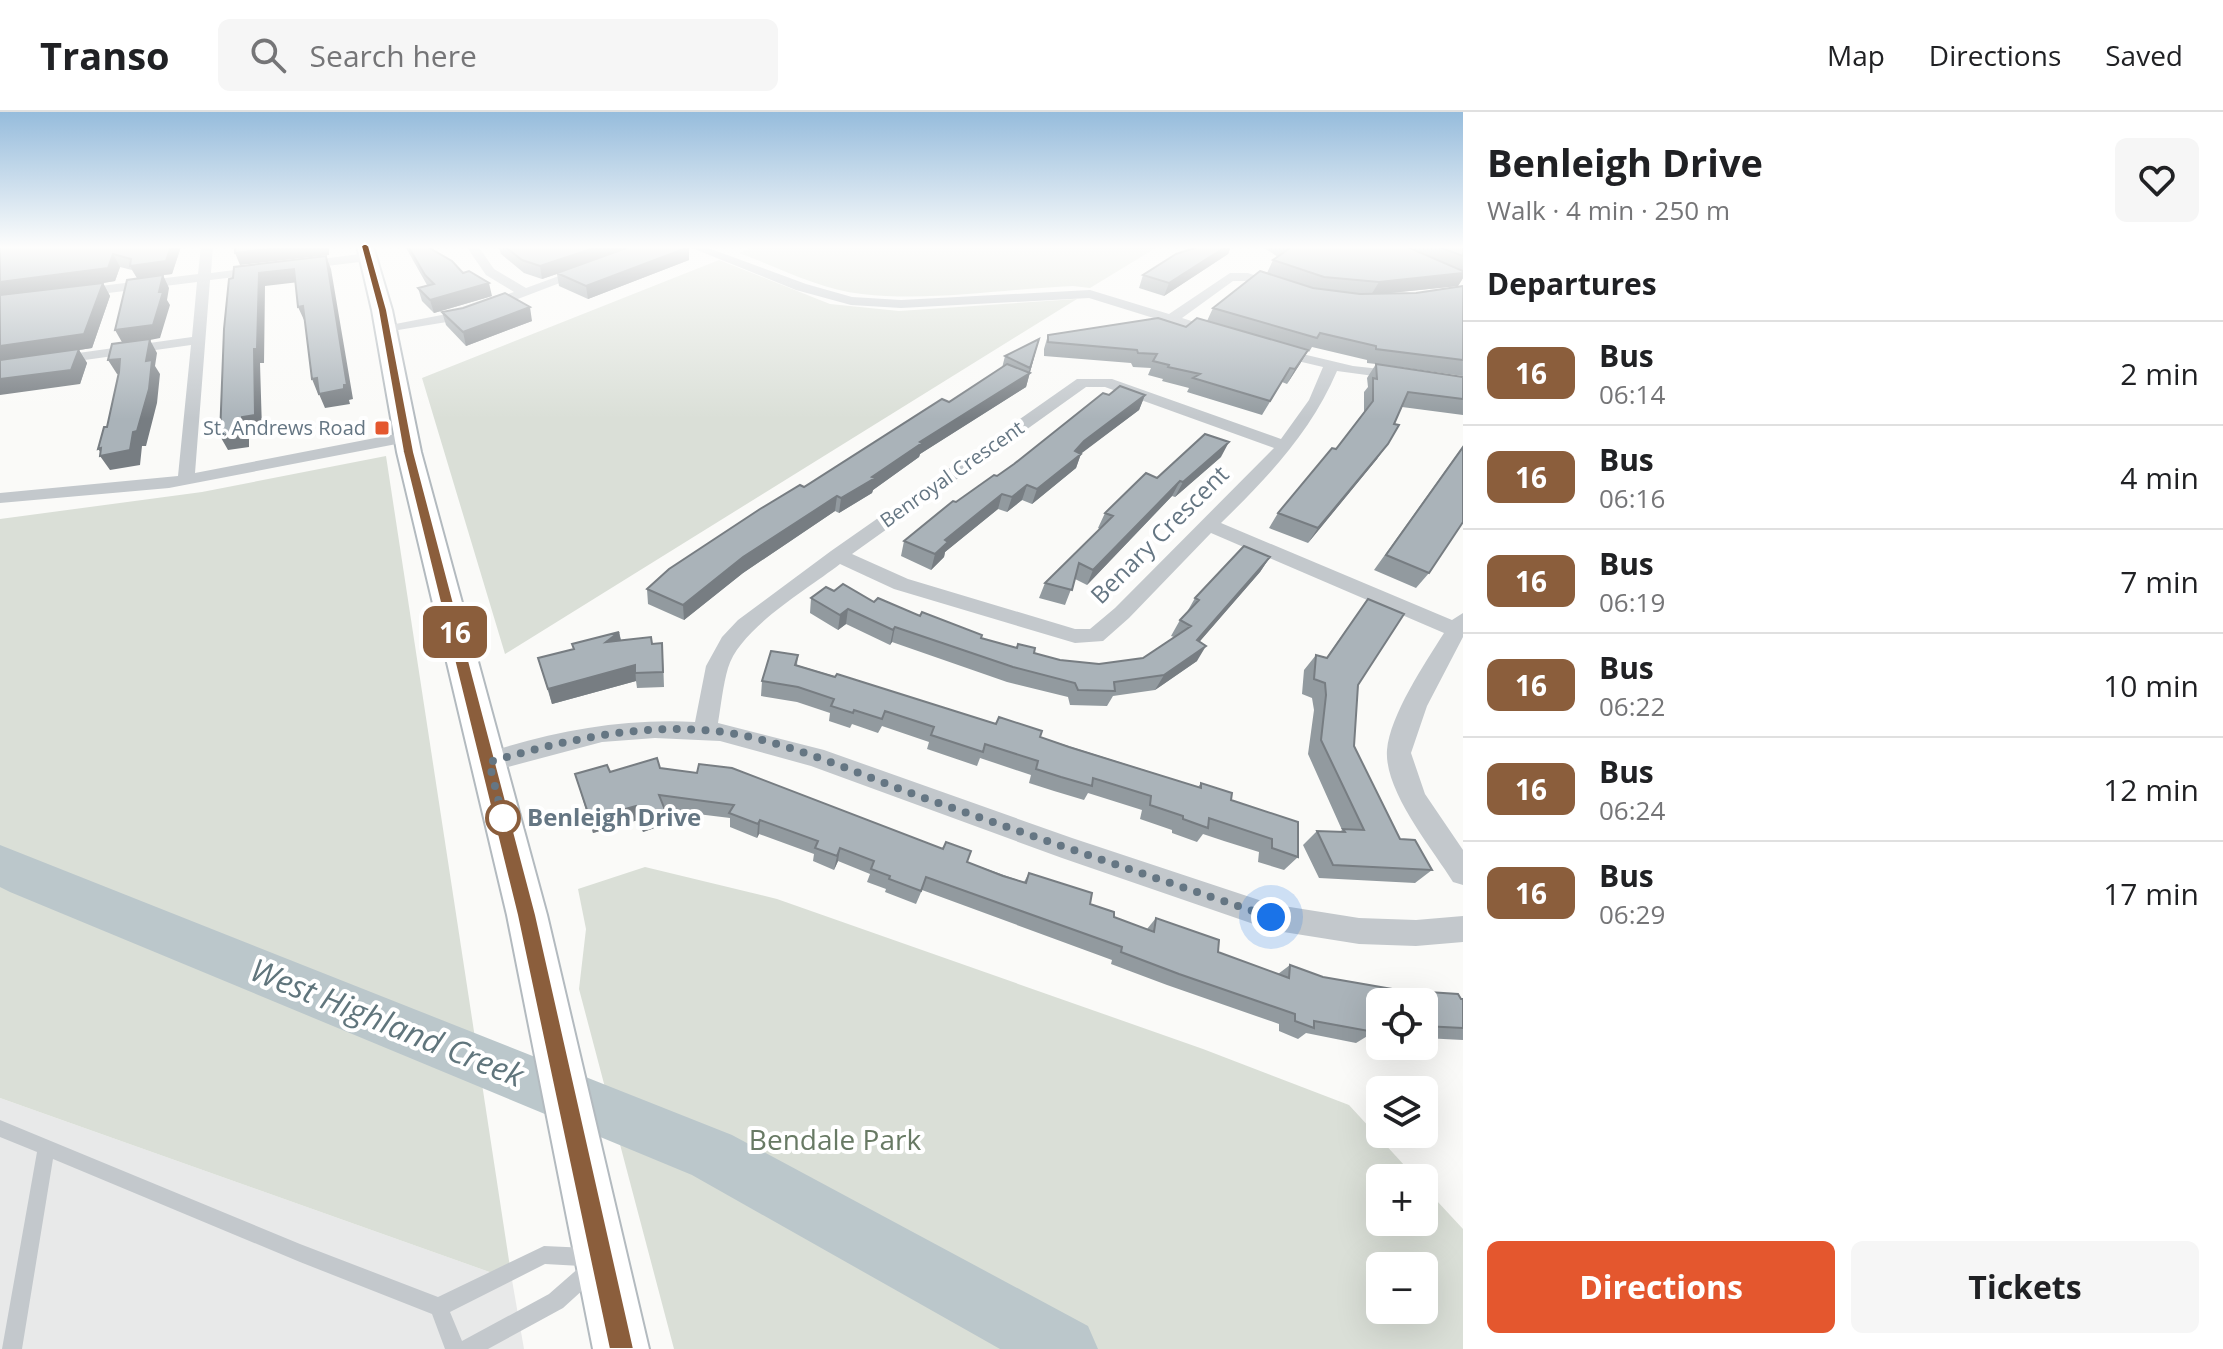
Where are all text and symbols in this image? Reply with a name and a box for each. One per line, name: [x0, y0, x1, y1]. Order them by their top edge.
search box: [218, 19, 778, 91]
text: Transo: [40, 29, 170, 81]
icon: search: [246, 33, 290, 77]
text: Search here: [310, 35, 477, 76]
text: Map: [1827, 36, 1885, 74]
text: Directions: [1929, 36, 2061, 74]
text: Saved: [2105, 36, 2183, 74]
text: Benleigh Drive: [1487, 136, 1763, 188]
button: heart: [2115, 138, 2199, 222]
text: Walk · 4 min · 250 m: [1487, 192, 1730, 228]
text: Departures: [1487, 263, 1657, 304]
text: Bus: [1599, 335, 1654, 376]
text: 2 min: [2120, 353, 2199, 394]
text: 16: [1515, 354, 1547, 392]
text: 06:14: [1599, 376, 1665, 412]
place label: St. Andrews Road: [203, 414, 366, 441]
street label: Benroyal Crescent: [874, 414, 1029, 533]
marker: St. Andrews Road: [373, 419, 391, 437]
text: Bus: [1599, 439, 1654, 480]
text: 4 min: [2120, 457, 2199, 498]
street label: Benary Crescent: [1083, 458, 1235, 610]
text: 16: [1515, 458, 1547, 496]
text: 06:16: [1599, 480, 1665, 516]
text: Bus: [1599, 543, 1654, 584]
text: 7 min: [2120, 561, 2199, 602]
text: 16: [1515, 562, 1547, 600]
text: 06:19: [1599, 584, 1665, 620]
line badge: 16: [419, 606, 491, 658]
text: 16: [439, 613, 471, 651]
text: Bus: [1599, 647, 1654, 688]
text: 10 min: [2103, 665, 2199, 706]
text: 16: [1515, 666, 1547, 704]
text: 06:22: [1599, 688, 1665, 724]
text: Bus: [1599, 751, 1654, 792]
text: 12 min: [2103, 769, 2199, 810]
text: 16: [1515, 770, 1547, 808]
text: 06:24: [1599, 792, 1665, 828]
place label: Benleigh Drive: [527, 800, 701, 833]
marker: Benleigh Drive: [486, 801, 520, 835]
text: Bus: [1599, 855, 1654, 896]
text: 17 min: [2103, 873, 2199, 914]
text: 16: [1515, 874, 1547, 912]
text: 06:29: [1599, 896, 1665, 932]
your location: [1251, 897, 1291, 937]
water label: West Highland Creek: [245, 947, 532, 1097]
map controls: [1366, 988, 1438, 1324]
button: locate: [1366, 988, 1438, 1060]
button: layers: [1366, 1076, 1438, 1148]
park label: Bendale Park: [749, 1120, 921, 1158]
button: +: [1366, 1164, 1438, 1236]
button: Directions: [1487, 1241, 1835, 1333]
button: Tickets: [1851, 1241, 2199, 1333]
button: −: [1366, 1252, 1438, 1324]

